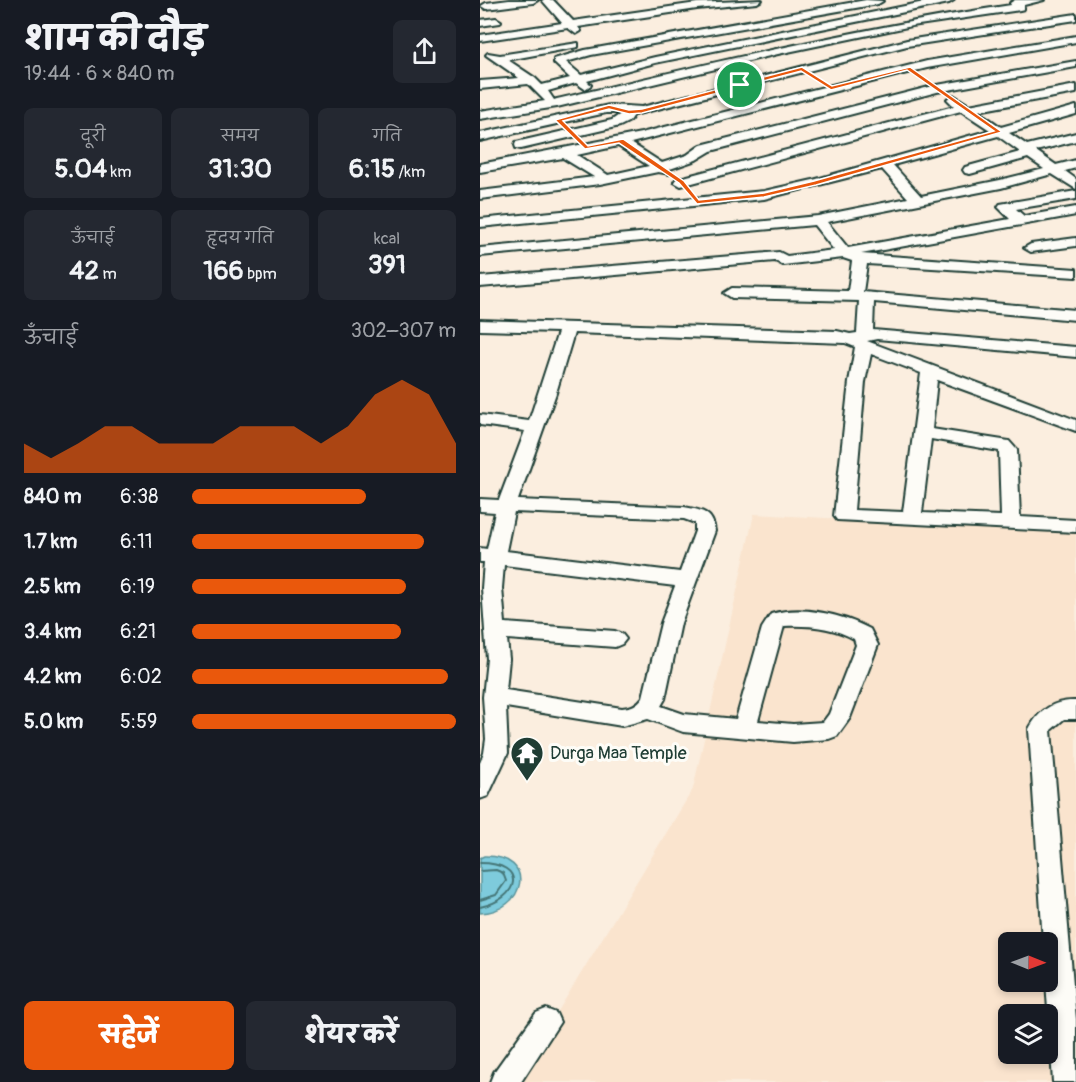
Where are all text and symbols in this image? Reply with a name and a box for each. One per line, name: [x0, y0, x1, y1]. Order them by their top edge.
text: शाम की दौड़: [24, 18, 206, 59]
button: share: [393, 20, 456, 83]
pin: [714, 59, 765, 110]
text: 19:44 · 6 × 840 m: [24, 61, 175, 86]
icon: arrive: [723, 68, 756, 101]
text: दूरी: [80, 126, 106, 146]
text: समय: [221, 126, 259, 146]
text: गति: [372, 126, 402, 146]
text: 5.04: [55, 153, 107, 185]
text: 31:30: [208, 153, 272, 185]
text: 6:15: [349, 153, 395, 185]
text: km: [107, 162, 131, 182]
text: /km: [395, 162, 425, 182]
text: ऊँचाई: [72, 228, 114, 248]
text: हृदय गति: [206, 228, 274, 248]
text: kcal: [374, 229, 400, 249]
text: 391: [368, 249, 406, 281]
text: 42: [69, 255, 99, 287]
text: 166: [203, 255, 244, 287]
text: m: [99, 264, 117, 284]
text: bpm: [244, 264, 277, 284]
text: 302–307 m: [351, 318, 456, 343]
text: ऊँचाई: [24, 325, 78, 350]
text: 840 m: [24, 484, 81, 509]
text: 6:38: [120, 484, 158, 509]
text: 1.7 km: [24, 529, 77, 554]
text: 6:11: [120, 529, 153, 554]
text: 2.5 km: [24, 574, 81, 599]
text: 6:19: [120, 574, 155, 599]
text: 3.4 km: [24, 619, 82, 644]
text: 6:21: [120, 619, 156, 644]
text: 4.2 km: [24, 664, 82, 689]
text: 6:02: [120, 664, 162, 689]
text: 5.0 km: [24, 709, 83, 734]
text: 5:59: [120, 709, 157, 734]
temple icon: Durga Maa Temple: [509, 735, 545, 782]
place label: Durga Maa Temple: [550, 742, 687, 765]
north arrow: [998, 932, 1058, 992]
map controls: [998, 932, 1058, 1064]
button: सहेजें: [24, 1001, 234, 1070]
button: शेयर करें: [246, 1001, 456, 1070]
button: layers: [998, 1004, 1058, 1064]

